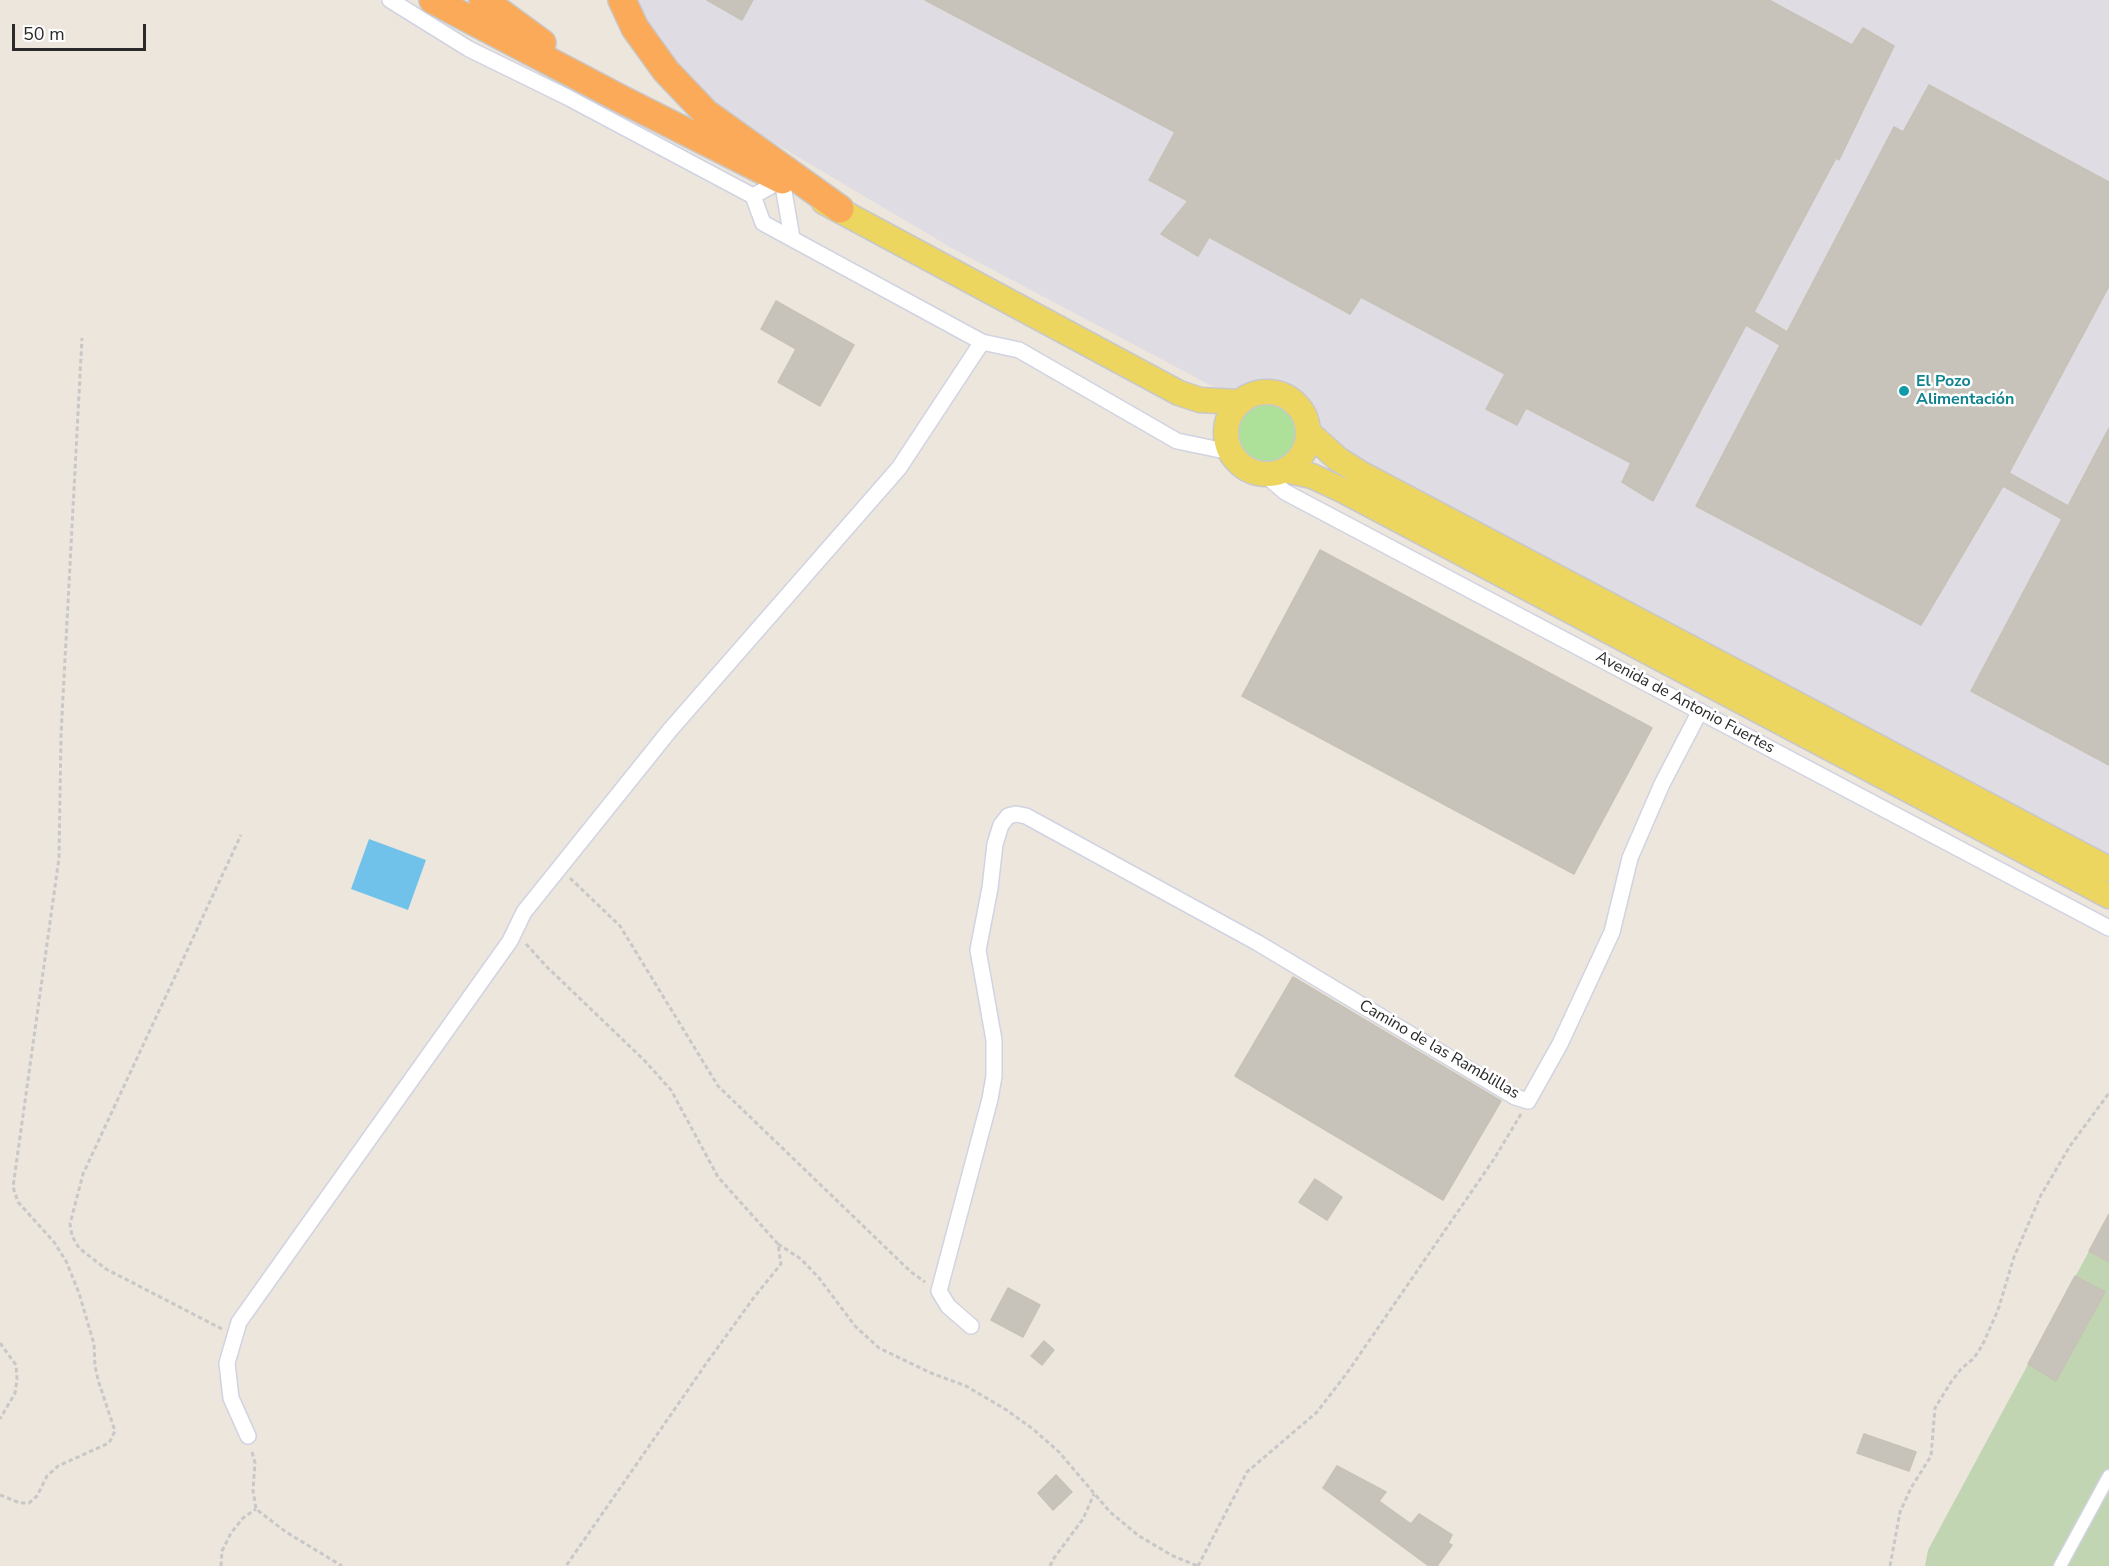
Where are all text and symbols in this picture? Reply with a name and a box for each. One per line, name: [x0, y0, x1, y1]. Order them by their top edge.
scale bar: [15, 12, 148, 50]
text: 50 m: [23, 22, 65, 46]
place label: El Pozo Alimentación: [1916, 372, 2014, 410]
marker: El Pozo Alimentación: [1897, 384, 1911, 398]
street label: Avenida de Antonio Fuertes: [1592, 648, 1778, 758]
street label: Camino de las Ramblillas: [1356, 996, 1522, 1104]

